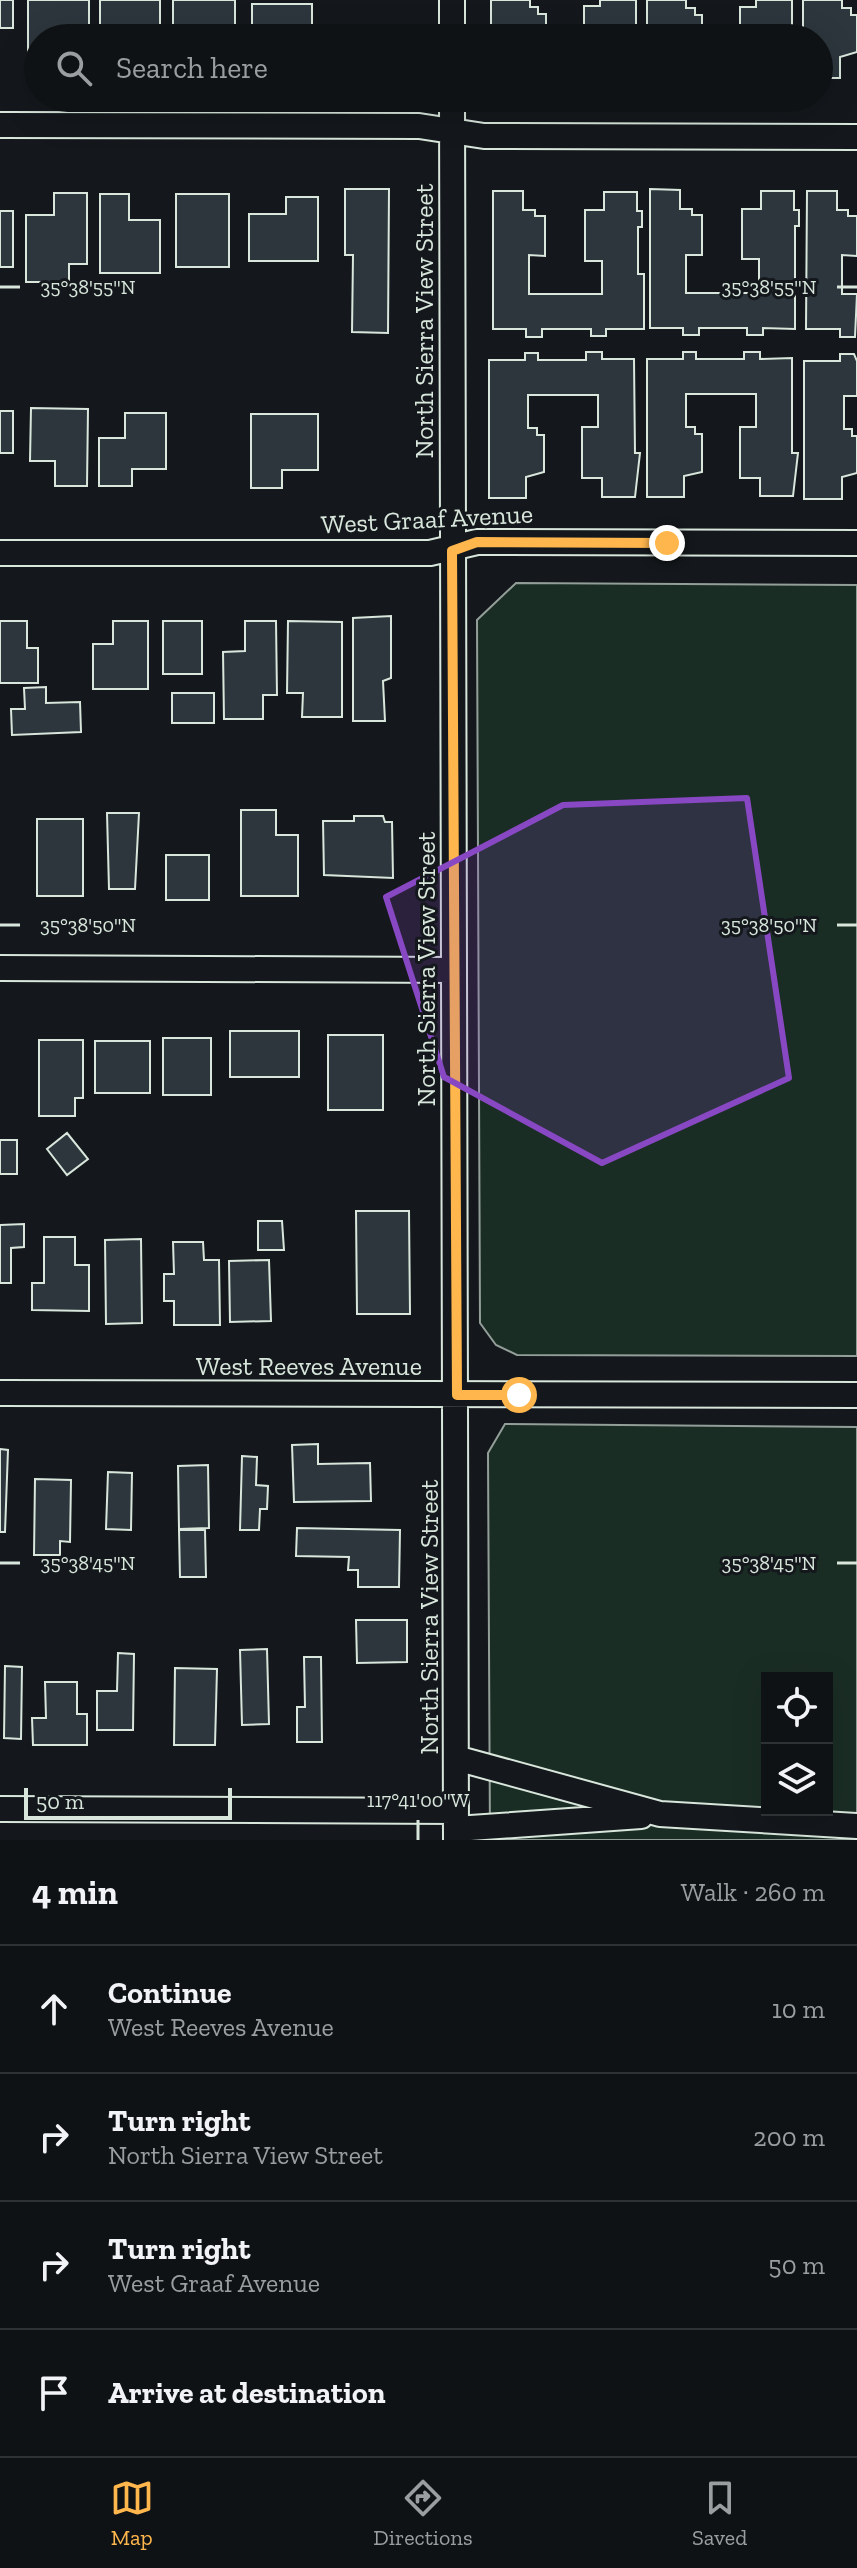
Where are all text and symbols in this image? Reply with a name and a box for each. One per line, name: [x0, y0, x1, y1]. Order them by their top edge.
search box: [24, 24, 833, 112]
icon: search: [52, 46, 96, 90]
text: Search here: [116, 50, 268, 86]
street label: North Sierra View Street: [408, 183, 440, 458]
text: 35°38'55"N: [41, 275, 136, 299]
text: 35°38'55"N: [722, 275, 817, 299]
street label: West Graaf Avenue: [320, 497, 534, 541]
route end: [649, 525, 685, 561]
street label: North Sierra View Street: [410, 831, 442, 1106]
text: 35°38'50"N: [40, 913, 136, 937]
text: 35°38'50"N: [721, 913, 817, 937]
street label: West Reeves Avenue: [196, 1350, 422, 1382]
route start: [501, 1377, 537, 1413]
street label: North Sierra View Street: [413, 1479, 445, 1754]
text: 35°38'45"N: [41, 1551, 136, 1575]
text: 35°38'45"N: [722, 1551, 817, 1575]
map controls: [761, 1672, 833, 1816]
button: locate: [761, 1672, 833, 1744]
button: layers: [761, 1744, 833, 1816]
scale bar: [24, 1784, 232, 1820]
text: 50 m: [36, 1788, 84, 1815]
text: 117°41'00"W: [367, 1788, 470, 1812]
text: 4 min: [32, 1872, 118, 1913]
text: Walk · 260 m: [681, 1876, 825, 1908]
text: Continue: [108, 1975, 232, 2011]
icon: ahead: [32, 1987, 76, 2031]
text: 10 m: [772, 1993, 825, 2025]
text: West Reeves Avenue: [108, 2011, 334, 2043]
text: Turn right: [108, 2103, 250, 2139]
icon: right: [32, 2115, 76, 2159]
text: 200 m: [753, 2121, 825, 2153]
text: North Sierra View Street: [108, 2139, 383, 2171]
text: Turn right: [108, 2231, 250, 2267]
icon: right: [32, 2243, 76, 2287]
text: 50 m: [768, 2249, 825, 2281]
text: West Graaf Avenue: [108, 2267, 320, 2299]
icon: arrive: [32, 2371, 76, 2415]
text: Arrive at destination: [108, 2375, 385, 2411]
tab: Map: [110, 2476, 154, 2551]
tab: Directions: [373, 2476, 473, 2551]
tab: Saved: [692, 2476, 747, 2551]

